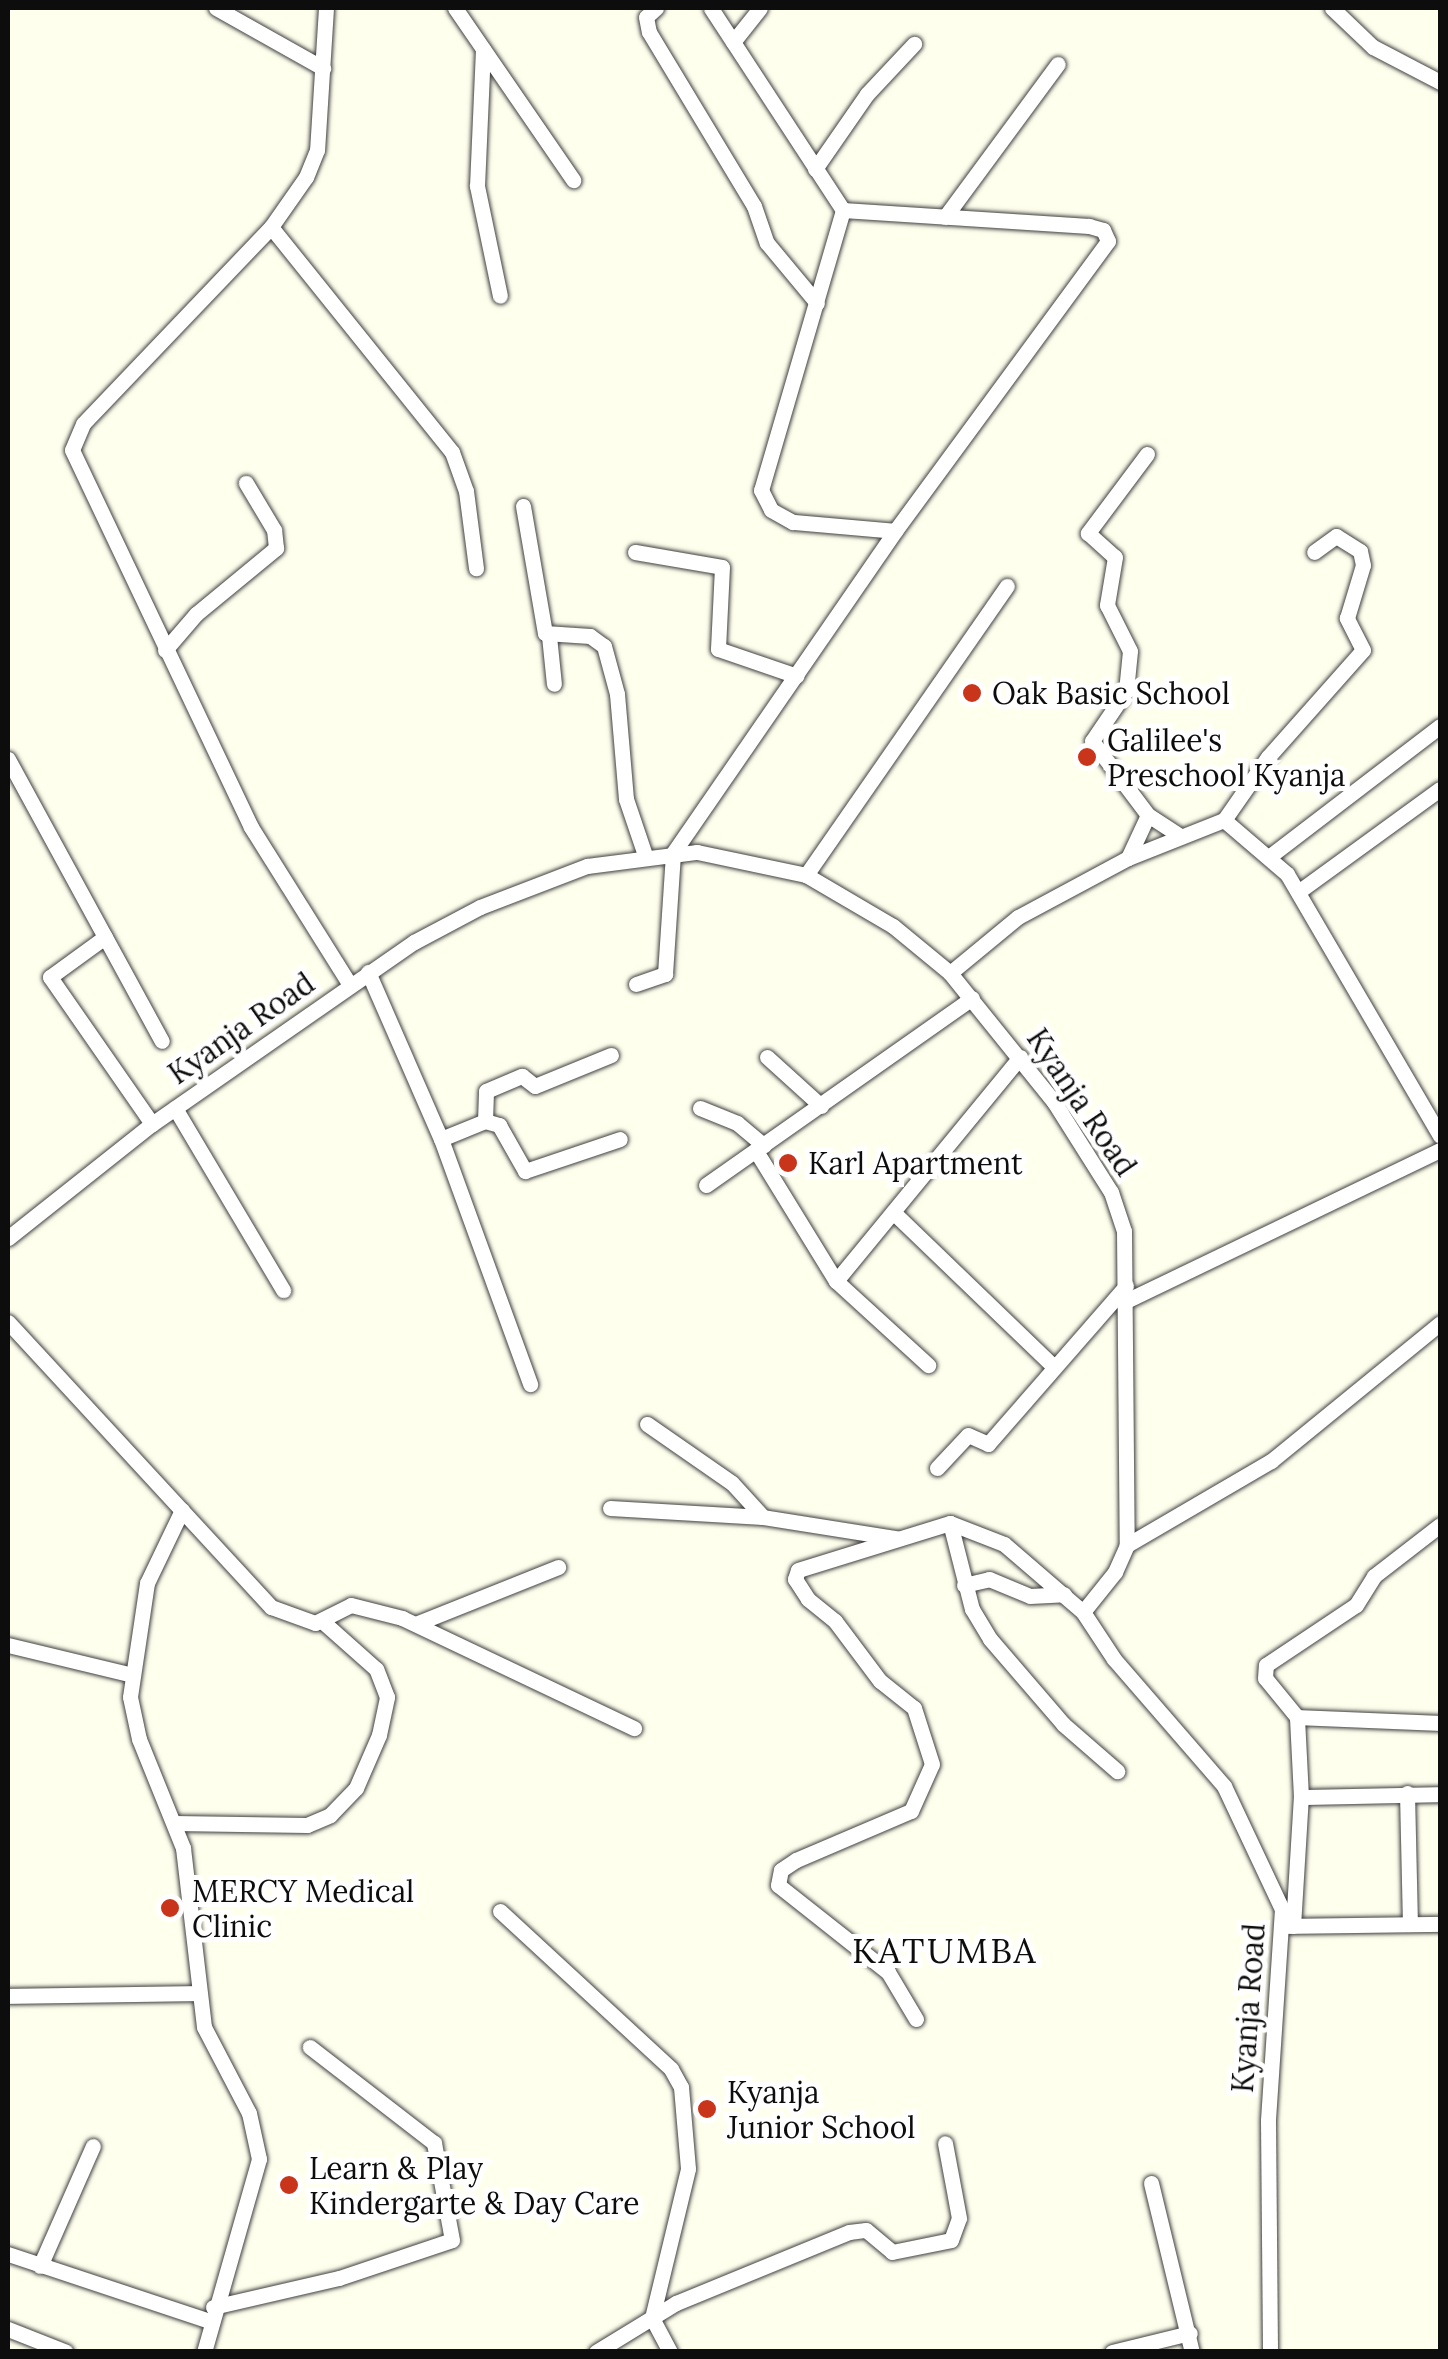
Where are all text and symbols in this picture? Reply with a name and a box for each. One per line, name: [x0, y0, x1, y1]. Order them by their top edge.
place label: Oak Basic School: [992, 675, 1230, 711]
marker: Oak Basic School: [961, 682, 983, 704]
place label: Galilee's Preschool Kyanja: [1107, 722, 1346, 792]
marker: Galilee's Preschool Kyanja: [1076, 746, 1098, 768]
street label: Kyanja Road: [161, 965, 321, 1091]
street label: Kyanja Road: [1020, 1022, 1144, 1182]
place label: Karl Apartment: [808, 1145, 1022, 1181]
marker: Karl Apartment: [777, 1152, 799, 1174]
place label: MERCY Medical Clinic: [192, 1873, 414, 1944]
marker: MERCY Medical Clinic: [157, 1895, 183, 1921]
street label: Kyanja Road: [1224, 1922, 1272, 2094]
district label: KATUMBA: [852, 1930, 1038, 1972]
place label: Kyanja Junior School: [727, 2074, 915, 2144]
marker: Kyanja Junior School: [696, 2098, 718, 2120]
place label: Learn & Play Kindergarte & Day Care: [309, 2150, 640, 2220]
marker: Learn & Play Kindergarte & Day Care: [278, 2174, 300, 2196]

